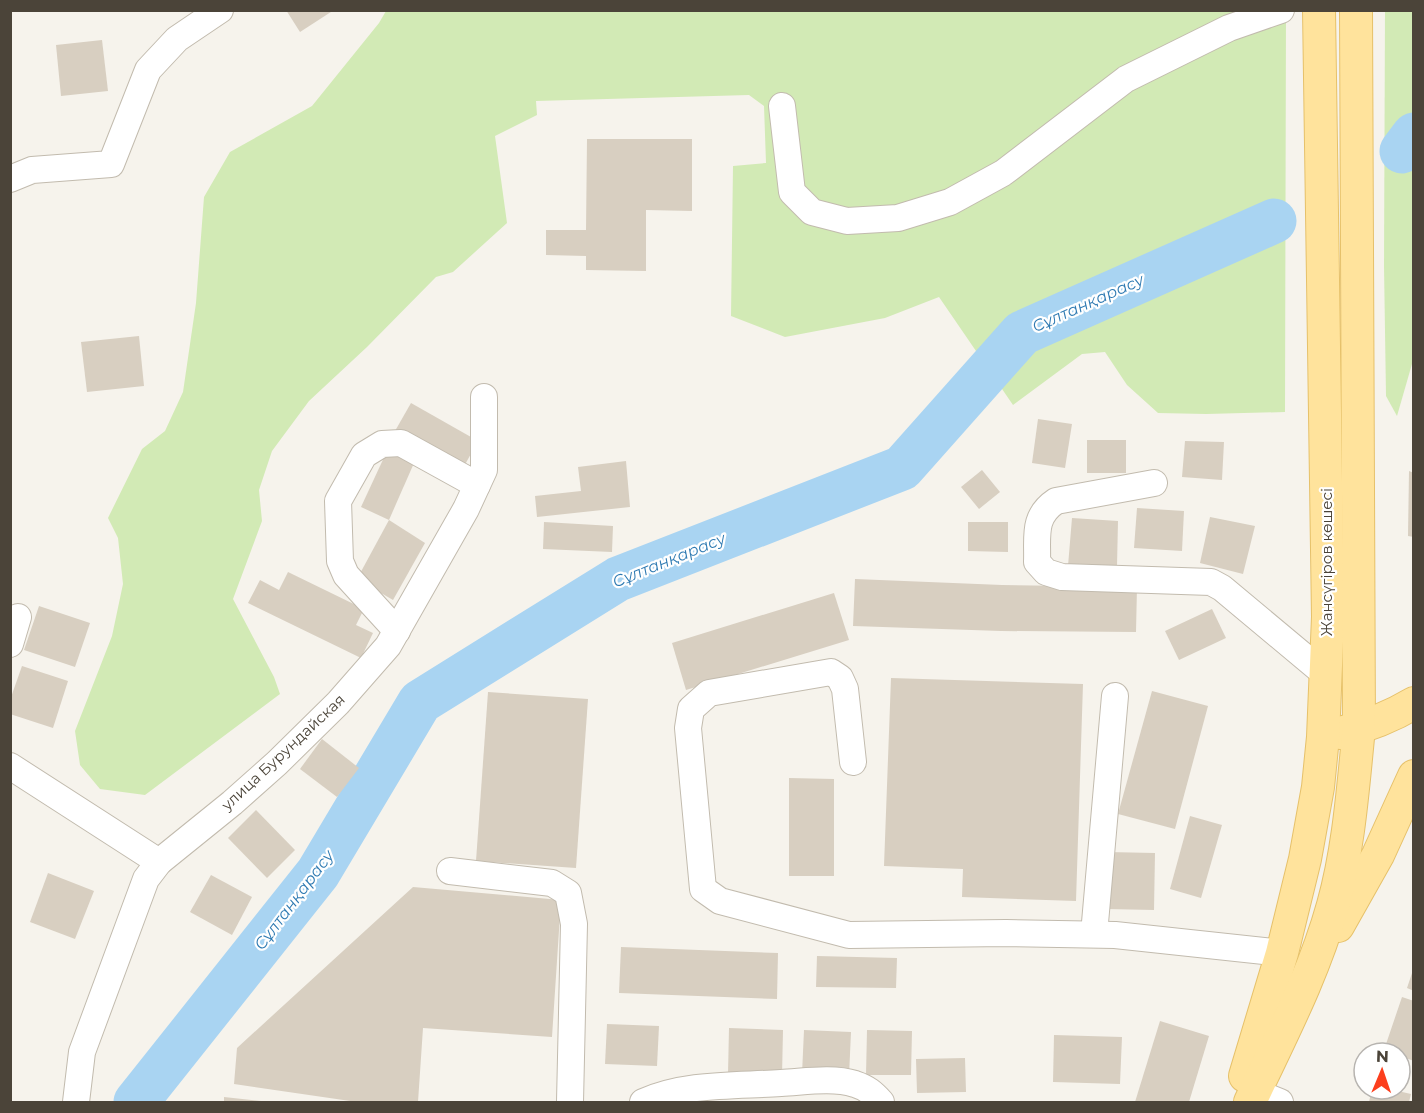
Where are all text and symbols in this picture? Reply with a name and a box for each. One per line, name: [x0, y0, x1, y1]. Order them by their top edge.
water label: Сұлтанқарасу: [1029, 269, 1148, 336]
street label: Жансүгіров көшесі: [1317, 488, 1336, 636]
water label: Сұлтанқарасу: [610, 528, 729, 591]
street label: улица Бурундайская: [217, 690, 349, 815]
water label: Сұлтанқарасу: [250, 845, 338, 954]
north arrow: [1352, 1041, 1412, 1101]
text: N: [1376, 1047, 1389, 1066]

